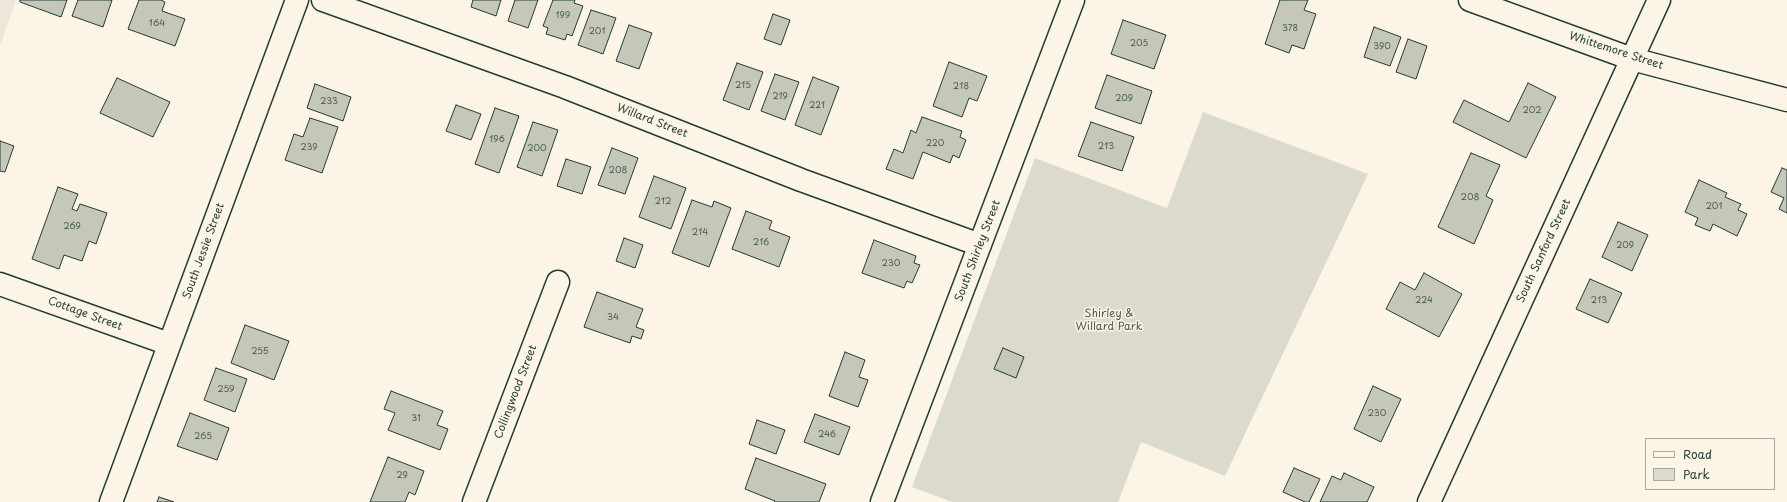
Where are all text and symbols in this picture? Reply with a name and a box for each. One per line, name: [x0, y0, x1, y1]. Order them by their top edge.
house number: 199: [556, 11, 570, 21]
house number: 164: [149, 19, 165, 29]
house number: 378: [1282, 24, 1298, 34]
house number: 201: [589, 27, 605, 37]
street label: Whittemore Street: [1567, 30, 1665, 72]
house number: 205: [1130, 39, 1148, 49]
house number: 390: [1373, 42, 1391, 52]
house number: 215: [735, 81, 751, 91]
house number: 218: [953, 82, 969, 92]
house number: 219: [772, 92, 788, 102]
house number: 209: [1115, 94, 1133, 104]
house number: 233: [320, 97, 338, 107]
street label: Willard Street: [615, 101, 689, 141]
house number: 221: [809, 101, 825, 111]
house number: 202: [1523, 106, 1541, 116]
house number: 196: [489, 135, 505, 145]
house number: 220: [926, 139, 944, 149]
house number: 213: [1098, 142, 1114, 152]
house number: 239: [300, 143, 318, 153]
house number: 200: [527, 144, 547, 154]
house number: 208: [609, 166, 627, 176]
house number: 208: [1461, 193, 1479, 203]
house number: 212: [655, 197, 671, 207]
street label: South Sanford Street: [1514, 197, 1574, 305]
street label: South Shirley Street: [953, 198, 1003, 304]
street label: South Jessie Street: [180, 201, 228, 301]
house number: 201: [1706, 202, 1722, 212]
house number: 269: [63, 222, 81, 232]
house number: 214: [692, 228, 708, 238]
house number: 216: [753, 238, 769, 248]
house number: 209: [1616, 241, 1634, 251]
house number: 230: [882, 259, 900, 269]
street label: Cottage Street: [46, 294, 124, 334]
house number: 224: [1415, 296, 1433, 306]
house number: 213: [1591, 296, 1607, 306]
park label: Shirley & Willard Park: [1076, 307, 1142, 333]
house number: 34: [607, 313, 619, 323]
street label: Collingwood Street: [492, 343, 540, 441]
house number: 255: [251, 347, 269, 357]
house number: 259: [217, 385, 235, 395]
house number: 230: [1368, 409, 1386, 419]
house number: 31: [411, 414, 421, 424]
house number: 246: [818, 430, 836, 440]
house number: 265: [194, 432, 212, 442]
legend: [1645, 438, 1775, 490]
text: Road: [1683, 445, 1712, 463]
text: Park: [1683, 465, 1710, 483]
house number: 29: [396, 471, 408, 481]

